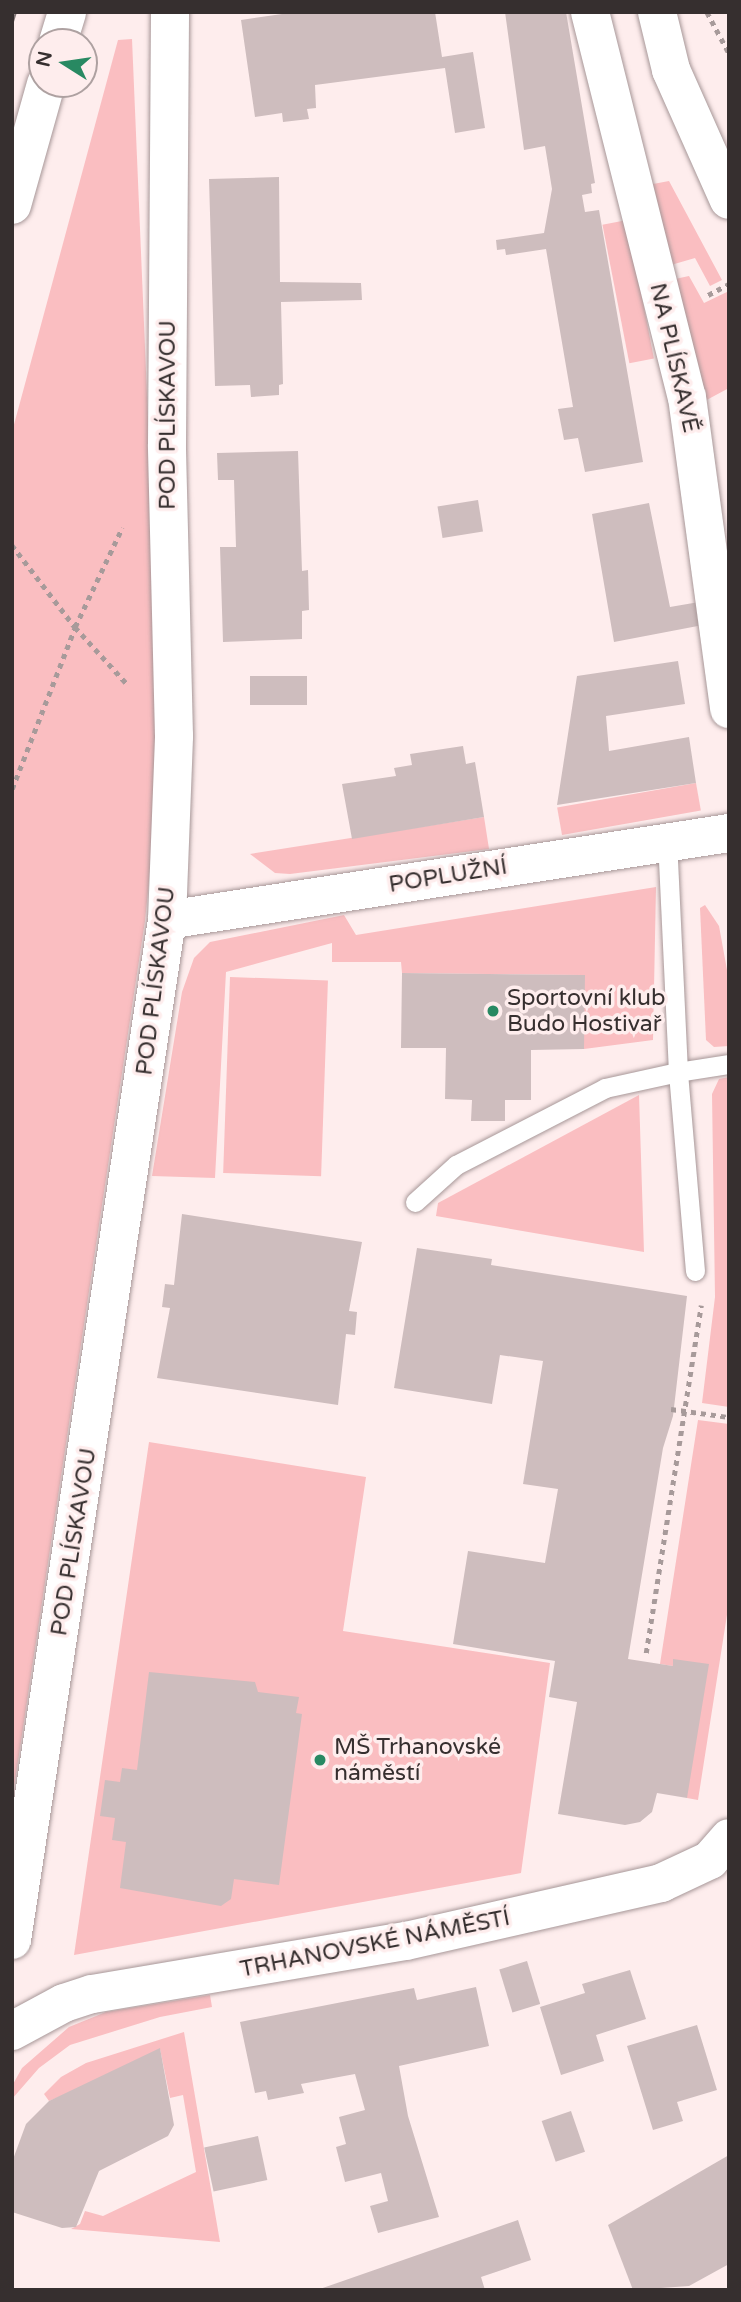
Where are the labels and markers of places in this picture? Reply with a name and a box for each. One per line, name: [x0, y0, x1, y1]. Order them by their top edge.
place label: Sportovní klub Budo Hostivař: [507, 984, 665, 1038]
marker: Sportovní klub Budo Hostivař: [485, 1003, 501, 1019]
place label: MŠ Trhanovské náměstí: [334, 1733, 501, 1787]
marker: MŠ Trhanovské náměstí: [312, 1752, 328, 1768]

